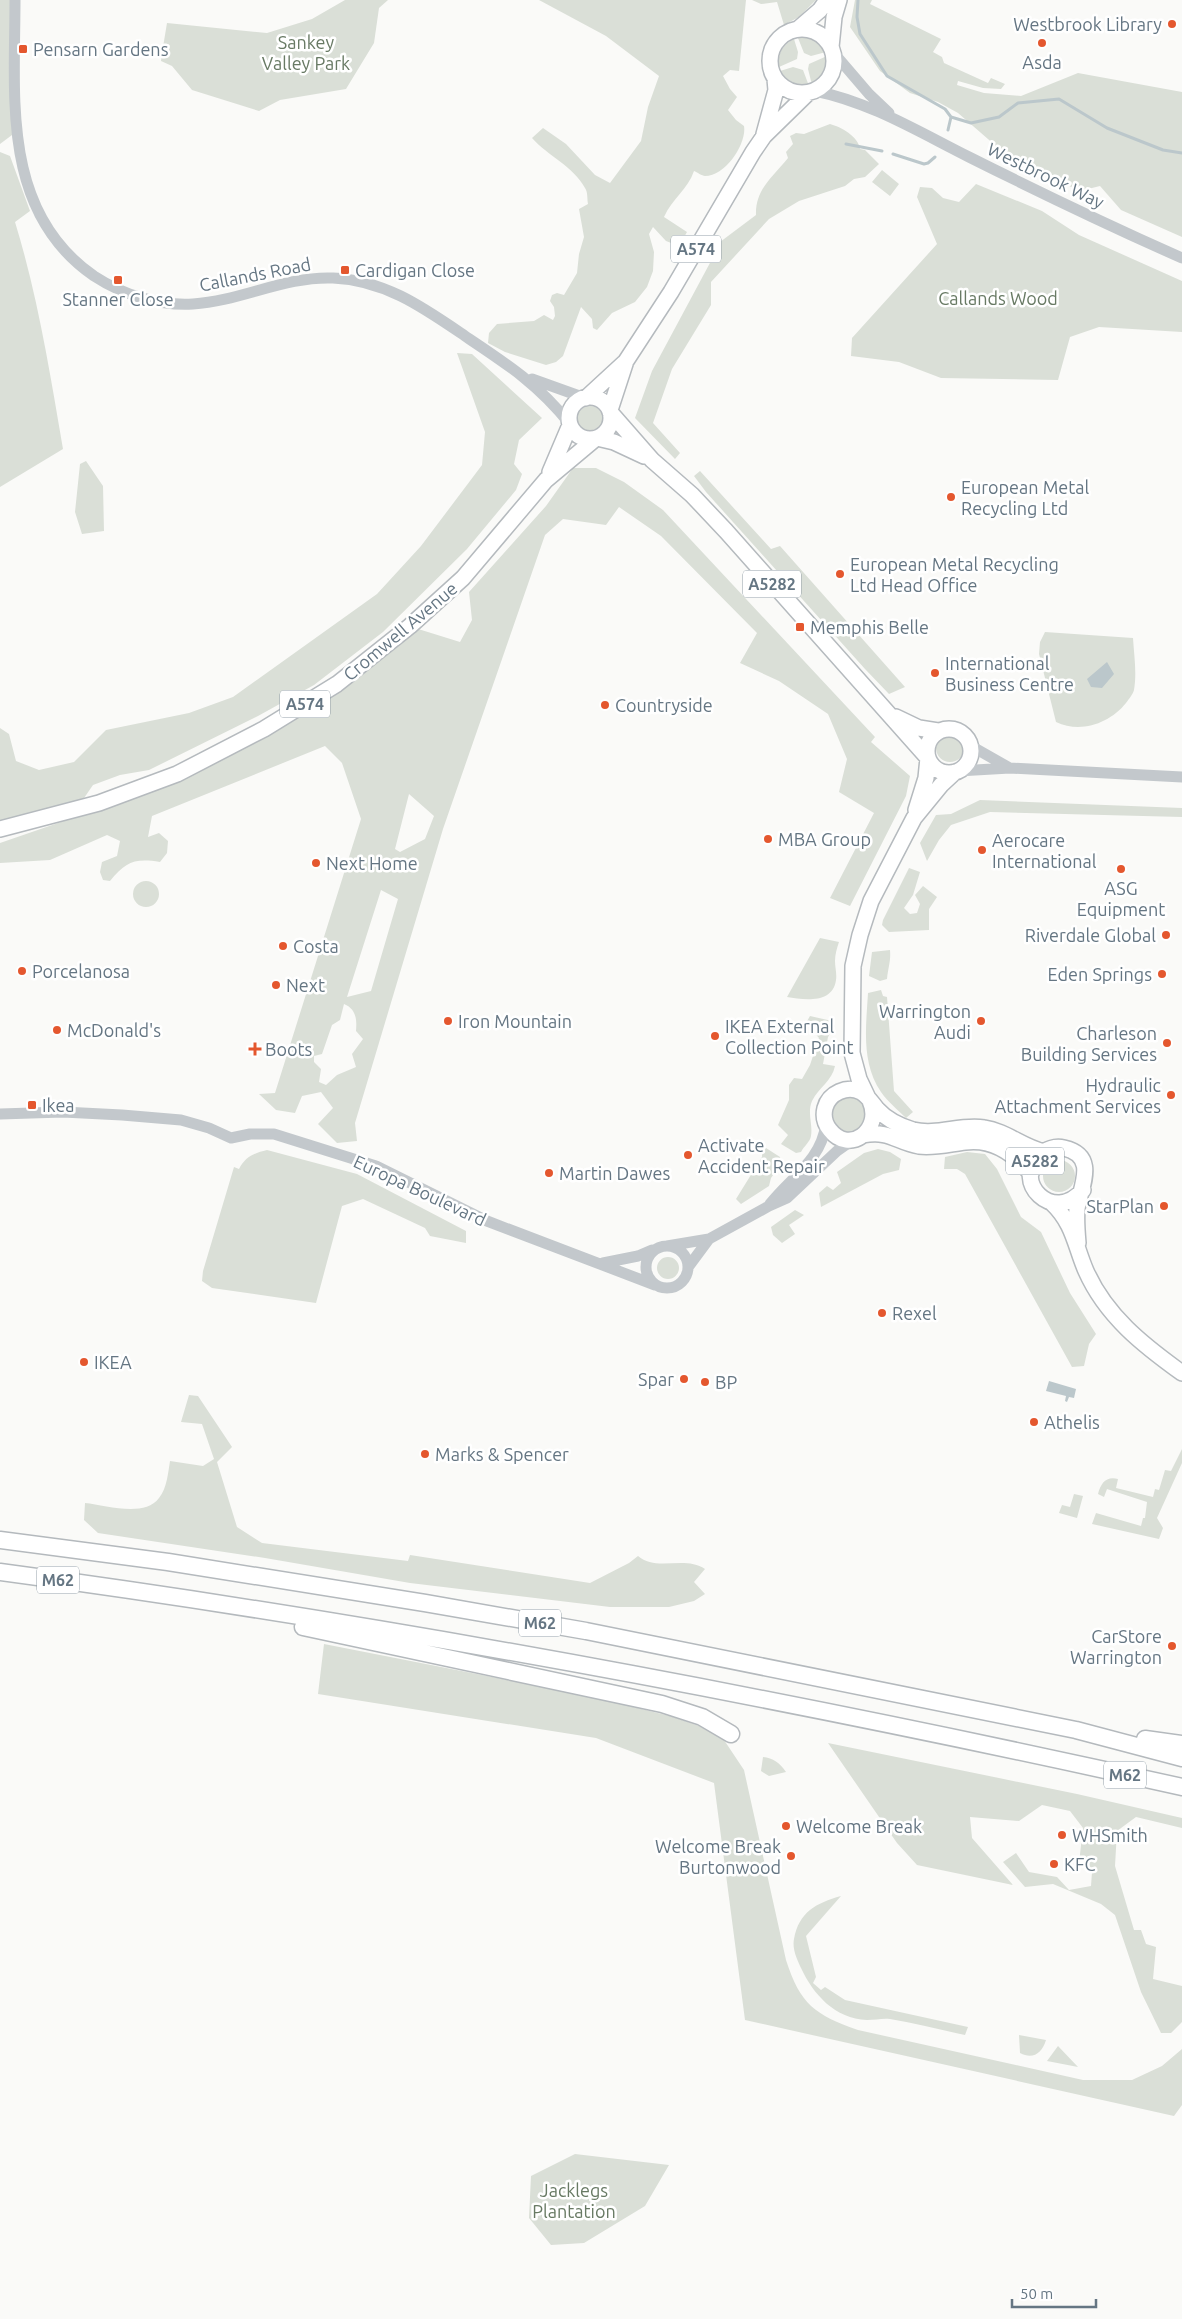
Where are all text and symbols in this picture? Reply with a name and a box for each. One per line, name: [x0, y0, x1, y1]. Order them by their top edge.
place label: Westbrook Library: [1013, 14, 1162, 34]
marker: Westbrook Library: [1166, 18, 1178, 30]
park label: Sankey Valley Park: [262, 32, 350, 73]
marker: Asda: [1036, 37, 1048, 49]
place label: Pensarn Gardens: [33, 39, 169, 59]
marker: Pensarn Gardens: [17, 43, 29, 55]
place label: Asda: [1022, 52, 1062, 72]
street label: Westbrook Way: [985, 138, 1108, 212]
road number: A574: [671, 235, 721, 262]
street label: Callands Road: [197, 253, 313, 295]
place label: Cardigan Close: [355, 260, 475, 280]
marker: Cardigan Close: [339, 264, 351, 276]
marker: Stanner Close: [112, 274, 124, 286]
park label: Callands Wood: [938, 288, 1058, 308]
place label: Stanner Close: [62, 289, 174, 309]
place label: European Metal Recycling Ltd: [961, 477, 1090, 518]
marker: European Metal Recycling Ltd: [945, 491, 957, 503]
place label: European Metal Recycling Ltd Head Office: [850, 554, 1059, 595]
marker: European Metal Recycling Ltd Head Office: [834, 568, 846, 580]
road number: A5282: [743, 570, 801, 598]
street label: Cromwell Avenue: [339, 578, 461, 684]
place label: Memphis Belle: [810, 617, 929, 637]
marker: Memphis Belle: [794, 621, 806, 633]
place label: International Business Centre: [945, 653, 1074, 694]
marker: International Business Centre: [929, 667, 941, 679]
road number: A574: [280, 691, 330, 718]
place label: Countryside: [615, 695, 713, 715]
marker: Countryside: [599, 699, 611, 711]
place label: MBA Group: [778, 829, 871, 849]
place label: Aerocare International: [992, 830, 1097, 871]
marker: MBA Group: [762, 833, 774, 845]
marker: Aerocare International: [976, 844, 988, 856]
place label: Next Home: [326, 853, 418, 873]
marker: Next Home: [310, 857, 322, 869]
marker: ASG Equipment: [1115, 863, 1127, 875]
place label: ASG Equipment: [1077, 878, 1165, 919]
place label: Riverdale Global: [1025, 925, 1156, 945]
marker: Riverdale Global: [1160, 929, 1172, 941]
place label: Costa: [293, 936, 339, 956]
marker: Costa: [277, 940, 289, 952]
place label: Porcelanosa: [32, 961, 130, 981]
place label: Eden Springs: [1048, 964, 1152, 984]
marker: Porcelanosa: [16, 965, 28, 977]
marker: Eden Springs: [1156, 968, 1168, 980]
place label: Next: [286, 975, 325, 995]
marker: Next: [270, 979, 282, 991]
place label: Warrington Audi: [879, 1001, 971, 1042]
place label: Iron Mountain: [458, 1011, 572, 1031]
marker: Iron Mountain: [442, 1015, 454, 1027]
marker: Warrington Audi: [975, 1015, 987, 1027]
place label: IKEA External Collection Point: [725, 1016, 853, 1057]
place label: McDonald's: [67, 1020, 161, 1040]
place label: Charleson Building Services: [1021, 1023, 1157, 1064]
marker: McDonald's: [51, 1024, 63, 1036]
marker: IKEA External Collection Point: [709, 1030, 721, 1042]
marker: Charleson Building Services: [1161, 1037, 1173, 1049]
place label: Boots: [265, 1039, 313, 1059]
marker: Boots: [249, 1043, 261, 1055]
place label: Hydraulic Attachment Services: [995, 1075, 1161, 1116]
marker: Hydraulic Attachment Services: [1165, 1089, 1177, 1101]
place label: Ikea: [42, 1095, 75, 1115]
marker: Ikea: [26, 1099, 38, 1111]
place label: Activate Accident Repair: [698, 1135, 825, 1176]
road number: A5282: [1006, 1148, 1064, 1174]
marker: Activate Accident Repair: [682, 1149, 694, 1161]
street label: Europa Boulevard: [351, 1151, 489, 1229]
place label: Martin Dawes: [559, 1163, 670, 1183]
marker: Martin Dawes: [543, 1167, 555, 1179]
place label: StarPlan: [1086, 1196, 1154, 1216]
marker: StarPlan: [1158, 1200, 1170, 1212]
place label: Rexel: [892, 1303, 937, 1323]
marker: Rexel: [876, 1307, 888, 1319]
place label: IKEA: [94, 1352, 132, 1372]
marker: IKEA: [78, 1356, 90, 1368]
place label: Spar: [638, 1369, 674, 1389]
place label: BP: [715, 1372, 737, 1392]
marker: Spar: [678, 1373, 690, 1385]
marker: BP: [699, 1376, 711, 1388]
place label: Athelis: [1044, 1412, 1100, 1432]
marker: Athelis: [1028, 1416, 1040, 1428]
place label: Marks & Spencer: [435, 1444, 569, 1464]
marker: Marks & Spencer: [419, 1448, 431, 1460]
road number: M62: [37, 1566, 79, 1594]
road number: M62: [519, 1610, 561, 1636]
place label: CarStore Warrington: [1070, 1626, 1162, 1667]
marker: CarStore Warrington: [1166, 1640, 1178, 1652]
road number: M62: [1104, 1762, 1146, 1788]
place label: Welcome Break: [796, 1816, 922, 1836]
marker: Welcome Break: [780, 1820, 792, 1832]
place label: WHSmith: [1072, 1825, 1148, 1845]
marker: WHSmith: [1056, 1829, 1068, 1841]
place label: Welcome Break Burtonwood: [655, 1836, 781, 1877]
marker: Welcome Break Burtonwood: [785, 1850, 797, 1862]
place label: KFC: [1064, 1854, 1095, 1874]
marker: KFC: [1048, 1858, 1060, 1870]
park label: Jacklegs Plantation: [532, 2180, 616, 2221]
scale bar: [1012, 2276, 1096, 2308]
text: 50 m: [1020, 2285, 1053, 2302]

